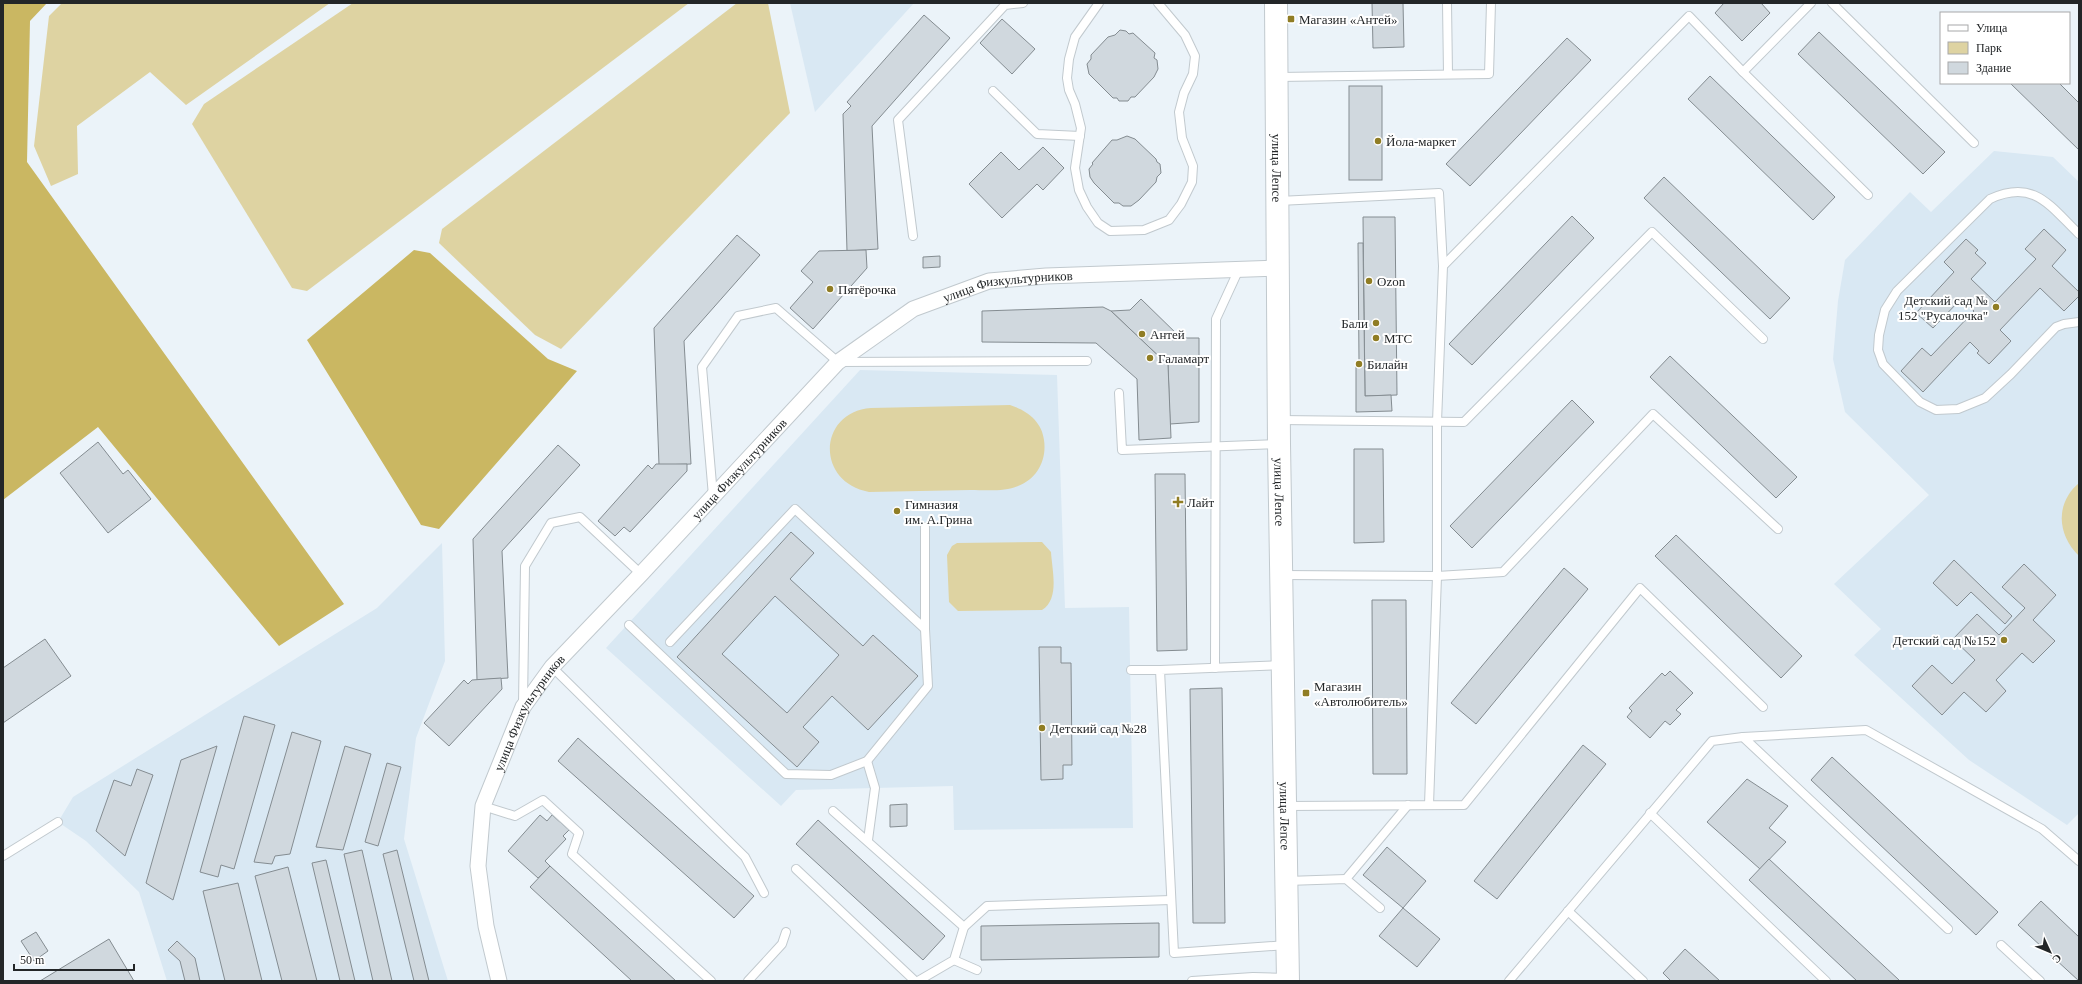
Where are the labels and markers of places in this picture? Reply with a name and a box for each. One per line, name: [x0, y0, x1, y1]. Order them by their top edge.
place label: Магазин «Антей»: [1299, 12, 1397, 27]
marker: Магазин «Антей»: [1286, 14, 1296, 24]
place label: Йола-маркет: [1386, 134, 1456, 149]
marker: Йола-маркет: [1373, 136, 1383, 146]
place label: Ozon: [1377, 274, 1406, 289]
marker: Ozon: [1364, 276, 1374, 286]
place label: Пятёрочка: [838, 282, 896, 297]
marker: Пятёрочка: [825, 284, 835, 294]
place label: Детский сад № 152 "Русалочка": [1898, 293, 1988, 323]
marker: Детский сад № 152 "Русалочка": [1991, 302, 2001, 312]
place label: Бали: [1341, 316, 1368, 331]
marker: Бали: [1371, 318, 1381, 328]
place label: Антей: [1150, 327, 1185, 342]
marker: Антей: [1137, 329, 1147, 339]
place label: МТС: [1384, 331, 1412, 346]
marker: МТС: [1371, 333, 1381, 343]
place label: Галамарт: [1158, 351, 1210, 366]
marker: Галамарт: [1145, 353, 1155, 363]
place label: Билайн: [1367, 357, 1408, 372]
marker: Билайн: [1354, 359, 1364, 369]
place label: Лайт: [1187, 495, 1215, 510]
marker: Лайт: [1172, 496, 1184, 508]
place label: Гимназия им. А.Грина: [905, 497, 972, 527]
marker: Гимназия им. А.Грина: [892, 506, 902, 516]
place label: Детский сад №152: [1893, 633, 1996, 648]
marker: Детский сад №152: [1999, 635, 2009, 645]
place label: Магазин «Автолюбитель»: [1314, 679, 1408, 709]
marker: Магазин «Автолюбитель»: [1301, 688, 1311, 698]
place label: Детский сад №28: [1050, 721, 1147, 736]
marker: Детский сад №28: [1037, 723, 1047, 733]

